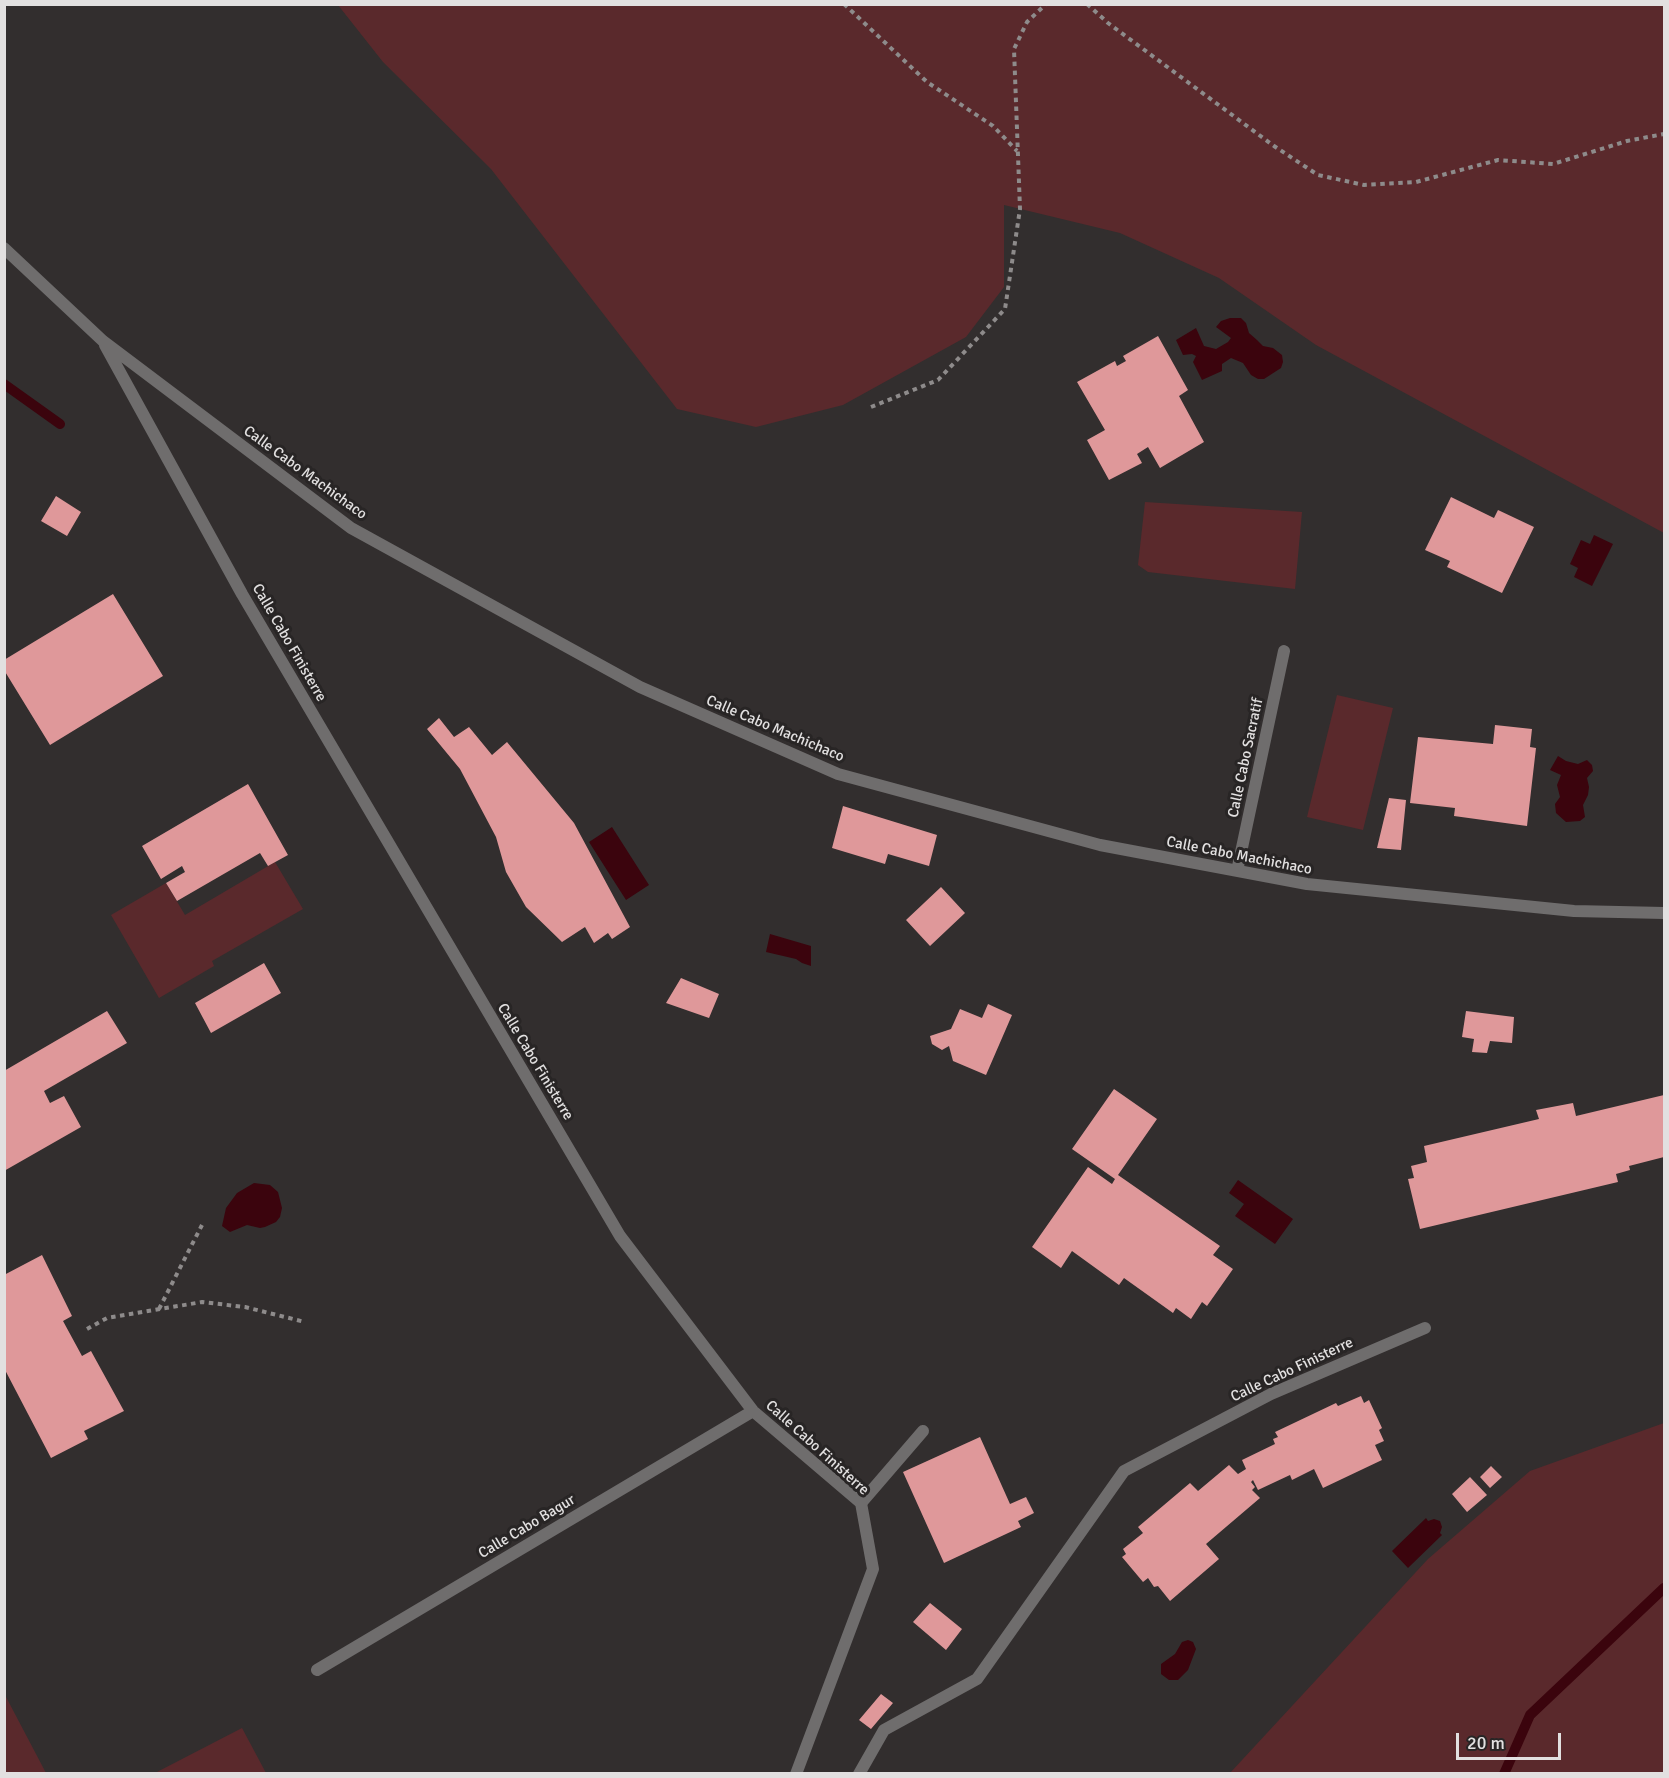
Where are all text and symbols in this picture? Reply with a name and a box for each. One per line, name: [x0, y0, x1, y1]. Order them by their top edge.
street label: Calle Cabo Machichaco: [240, 422, 370, 524]
street label: Calle Cabo Finisterre: [248, 581, 330, 705]
street label: Calle Cabo Machichaco: [703, 692, 847, 766]
street label: Calle Cabo Sacratif: [1225, 697, 1267, 819]
street label: Calle Cabo Machichaco: [1165, 833, 1313, 879]
street label: Calle Cabo Finisterre: [493, 1000, 577, 1124]
street label: Calle Cabo Finisterre: [1228, 1334, 1356, 1406]
street label: Calle Cabo Finisterre: [762, 1397, 872, 1499]
street label: Calle Cabo Bagur: [475, 1491, 579, 1563]
scale bar: [1459, 1721, 1564, 1759]
text: 20 m: [1467, 1732, 1505, 1754]

